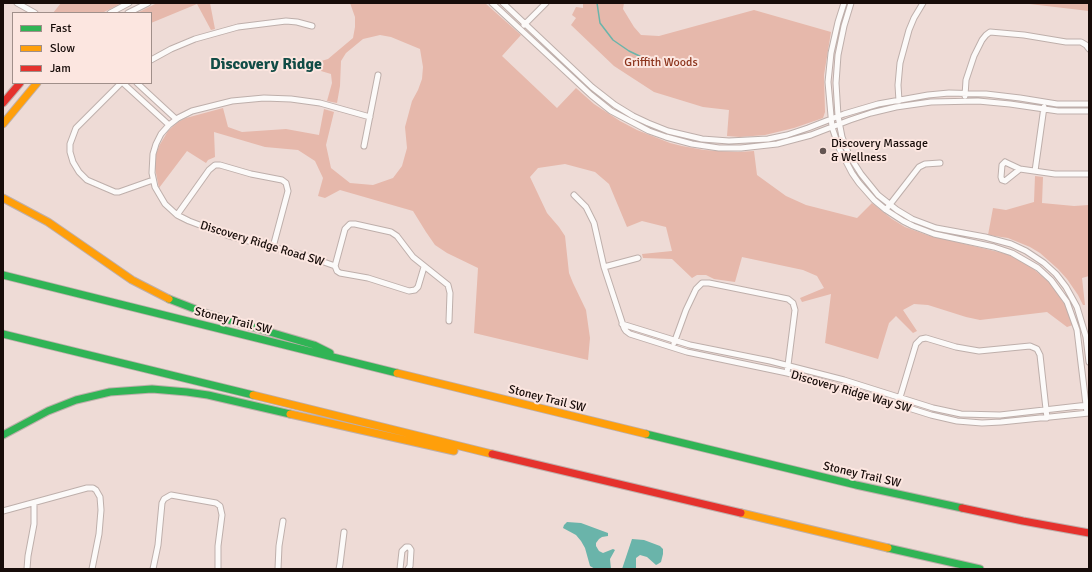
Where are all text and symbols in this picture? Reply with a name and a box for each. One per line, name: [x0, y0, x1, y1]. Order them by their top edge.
legend: [12, 12, 152, 84]
text: Fast: [50, 21, 71, 36]
text: Slow: [50, 41, 75, 56]
district label: Discovery Ridge: [210, 55, 322, 75]
park label: Griffith Woods: [624, 56, 698, 70]
text: Jam: [50, 61, 71, 76]
place label: Discovery Massage & Wellness: [831, 137, 928, 165]
marker: Discovery Massage & Wellness: [818, 146, 828, 156]
street label: Discovery Ridge Road SW: [198, 218, 326, 270]
street label: Stoney Trail SW: [193, 304, 273, 338]
street label: Discovery Ridge Way SW: [789, 368, 913, 416]
street label: Stoney Trail SW: [507, 382, 587, 416]
street label: Stoney Trail SW: [822, 459, 902, 491]

